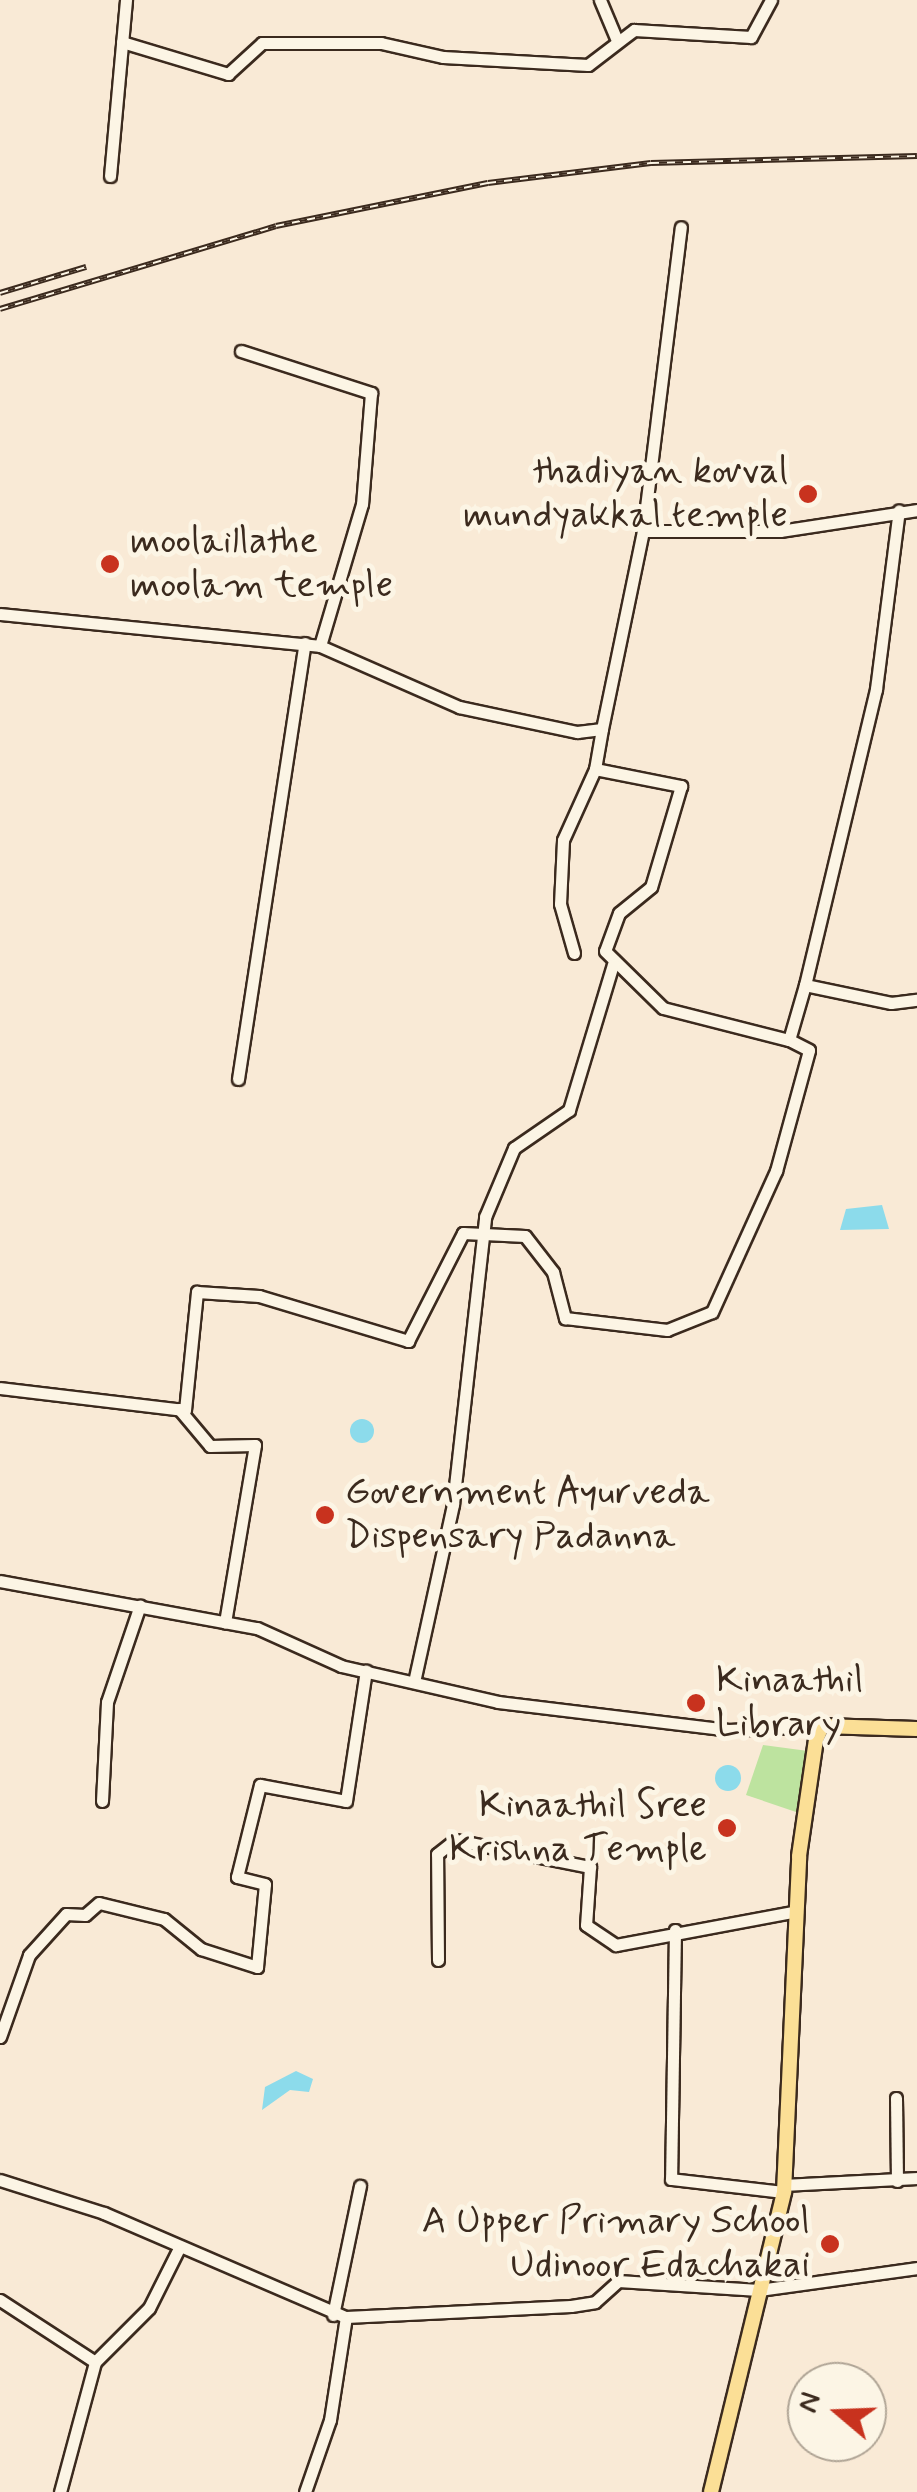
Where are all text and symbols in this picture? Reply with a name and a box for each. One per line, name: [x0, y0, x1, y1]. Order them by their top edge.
place label: thadiyan kovval mundyakkal temple: [461, 449, 788, 538]
marker: thadiyan kovval mundyakkal temple: [797, 483, 819, 505]
place label: moolaillathe moolam temple: [130, 519, 393, 608]
marker: moolaillathe moolam temple: [99, 553, 121, 575]
place label: Government Ayurveda Dispensary Padanna: [345, 1470, 698, 1560]
marker: Government Ayurveda Dispensary Padanna: [314, 1504, 336, 1526]
place label: Kinaathil Library: [716, 1658, 864, 1748]
marker: Kinaathil Library: [685, 1692, 707, 1714]
place label: Kinaathil Sree Krishna Temple: [463, 1783, 707, 1872]
marker: Kinaathil Sree Krishna Temple: [716, 1817, 738, 1839]
place label: A Upper Primary School Udinoor Edachakai: [422, 2199, 810, 2288]
marker: A Upper Primary School Udinoor Edachakai: [819, 2233, 841, 2255]
north arrow: [787, 2362, 887, 2462]
text: N: [790, 2388, 831, 2418]

